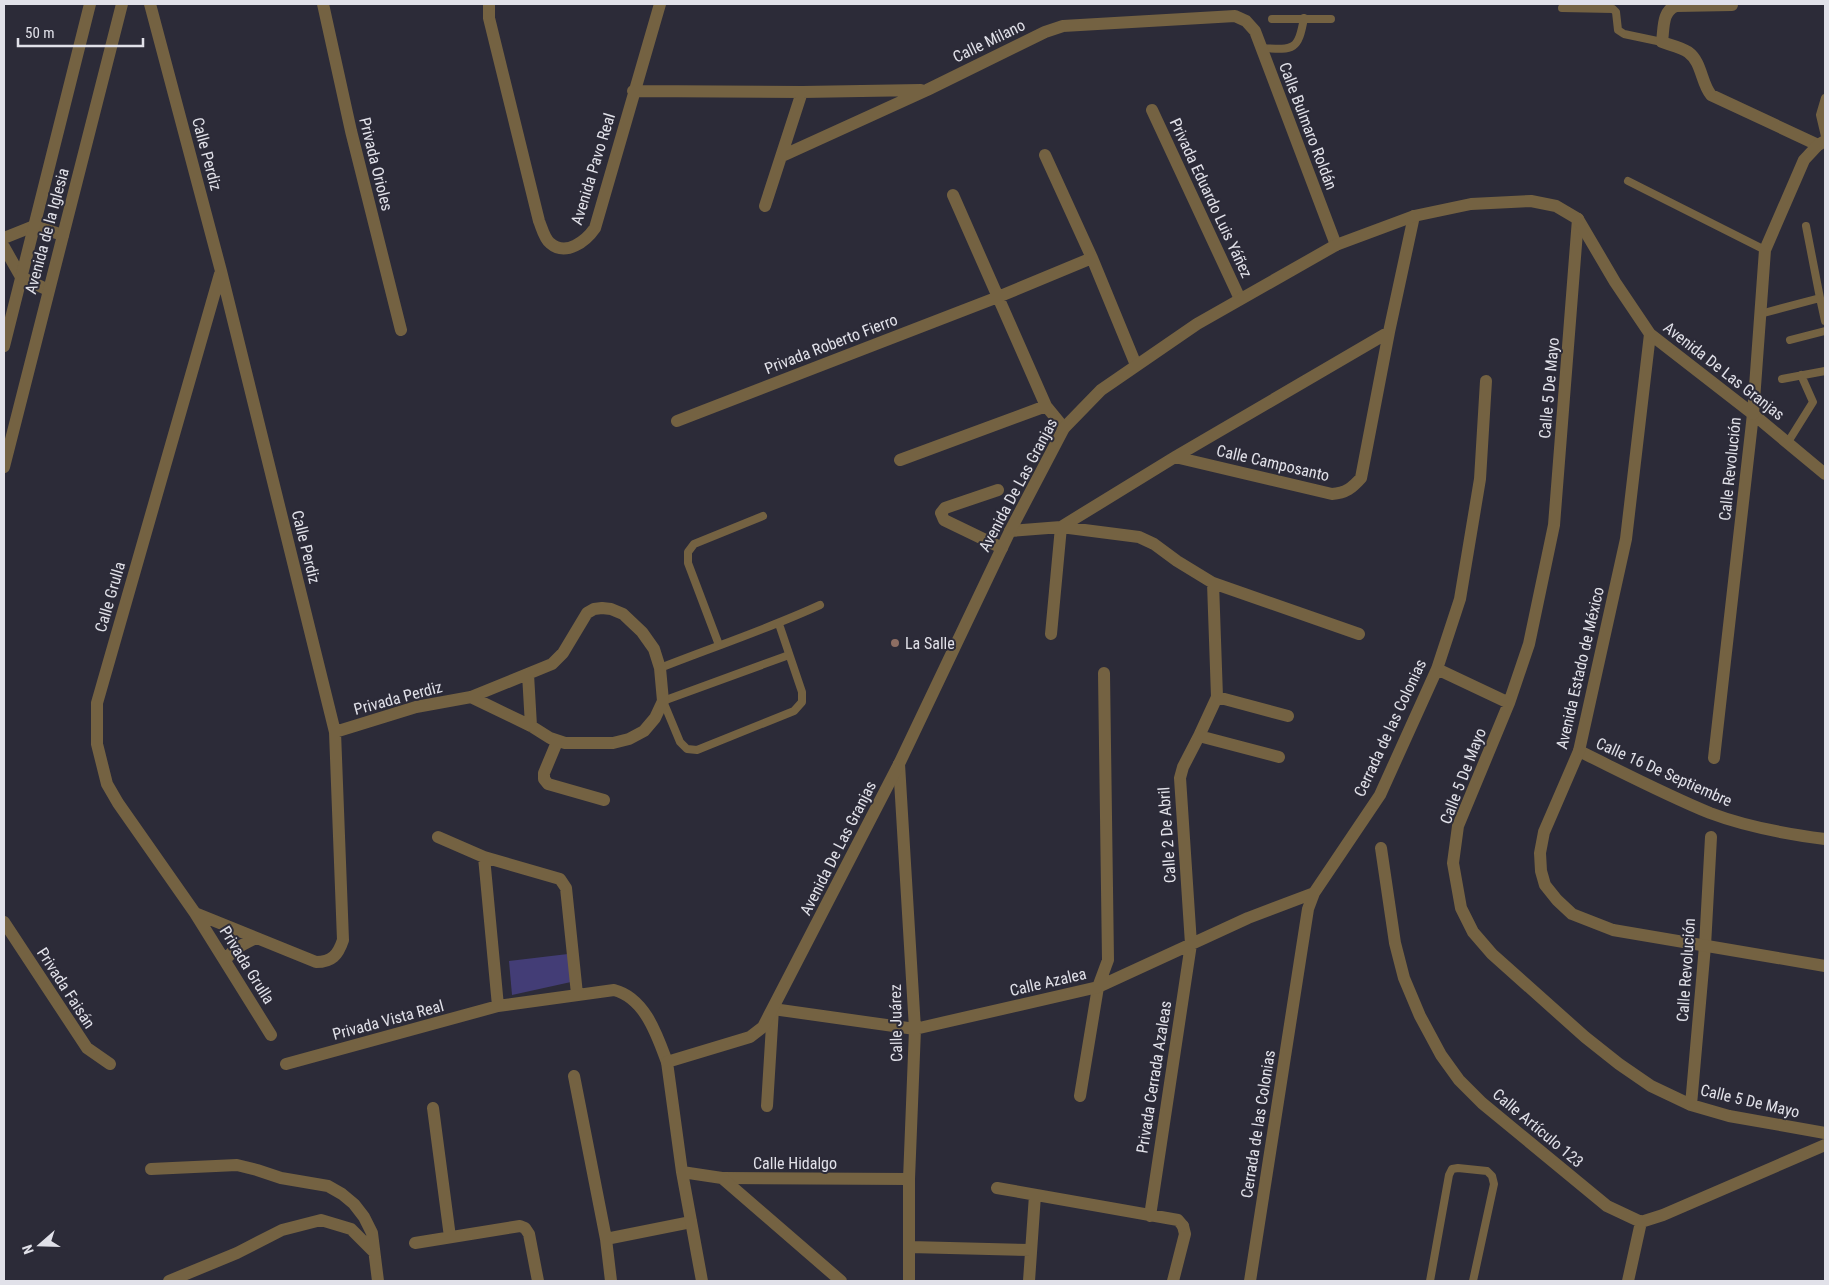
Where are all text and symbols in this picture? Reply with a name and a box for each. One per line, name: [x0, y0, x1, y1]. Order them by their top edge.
scale bar: [18, 15, 142, 47]
street label: Calle Milano: [950, 15, 1028, 67]
text: 50 m: [25, 24, 55, 42]
street label: Calle Bulmaro Roldán: [1275, 60, 1341, 192]
street label: Avenida Pavo Real: [567, 111, 619, 227]
street label: Calle Perdiz: [188, 115, 226, 193]
street label: Privada Orioles: [355, 115, 397, 213]
street label: Privada Eduardo Luis Yáñez: [1166, 115, 1256, 281]
street label: Avenida de la Iglesia: [21, 166, 73, 296]
street label: Privada Roberto Fierro: [762, 310, 900, 378]
street label: Avenida De Las Granjas: [1660, 318, 1788, 424]
street label: Calle 5 De Mayo: [1535, 337, 1563, 439]
street label: Avenida De Las Granjas: [975, 415, 1061, 555]
street label: Calle Revolución: [1715, 416, 1745, 522]
street label: Calle Camposanto: [1215, 441, 1331, 485]
street label: Calle Perdiz: [288, 508, 324, 586]
street label: Calle Grulla: [91, 560, 129, 634]
street label: Avenida Estado de México: [1552, 585, 1608, 751]
place label: La Salle: [905, 634, 955, 653]
marker: La Salle: [889, 637, 901, 649]
street label: Cerrada de las Colonias: [1350, 656, 1430, 800]
street label: Privada Perdiz: [352, 677, 444, 719]
street label: Calle 5 De Mayo: [1436, 725, 1490, 827]
street label: Calle 16 De Septiembre: [1593, 733, 1735, 811]
street label: Avenida De Las Granjas: [796, 778, 880, 918]
street label: Calle 2 De Abril: [1154, 786, 1180, 884]
street label: Calle Revolución: [1673, 917, 1699, 1023]
street label: Privada Grulla: [216, 923, 278, 1007]
street label: Privada Faisán: [33, 944, 99, 1032]
street label: Calle Azalea: [1008, 964, 1088, 1000]
street label: Calle Juárez: [886, 984, 906, 1062]
street label: Privada Vista Real: [330, 996, 446, 1044]
street label: Privada Cerrada Azaleas: [1133, 999, 1175, 1155]
street label: Cerrada de las Colonias: [1237, 1049, 1279, 1199]
street label: Calle 5 De Mayo: [1698, 1080, 1802, 1122]
street label: Calle Artículo 123: [1489, 1085, 1587, 1171]
street label: Calle Hidalgo: [753, 1154, 837, 1173]
north arrow: [15, 1220, 65, 1270]
text: N: [19, 1243, 37, 1256]

